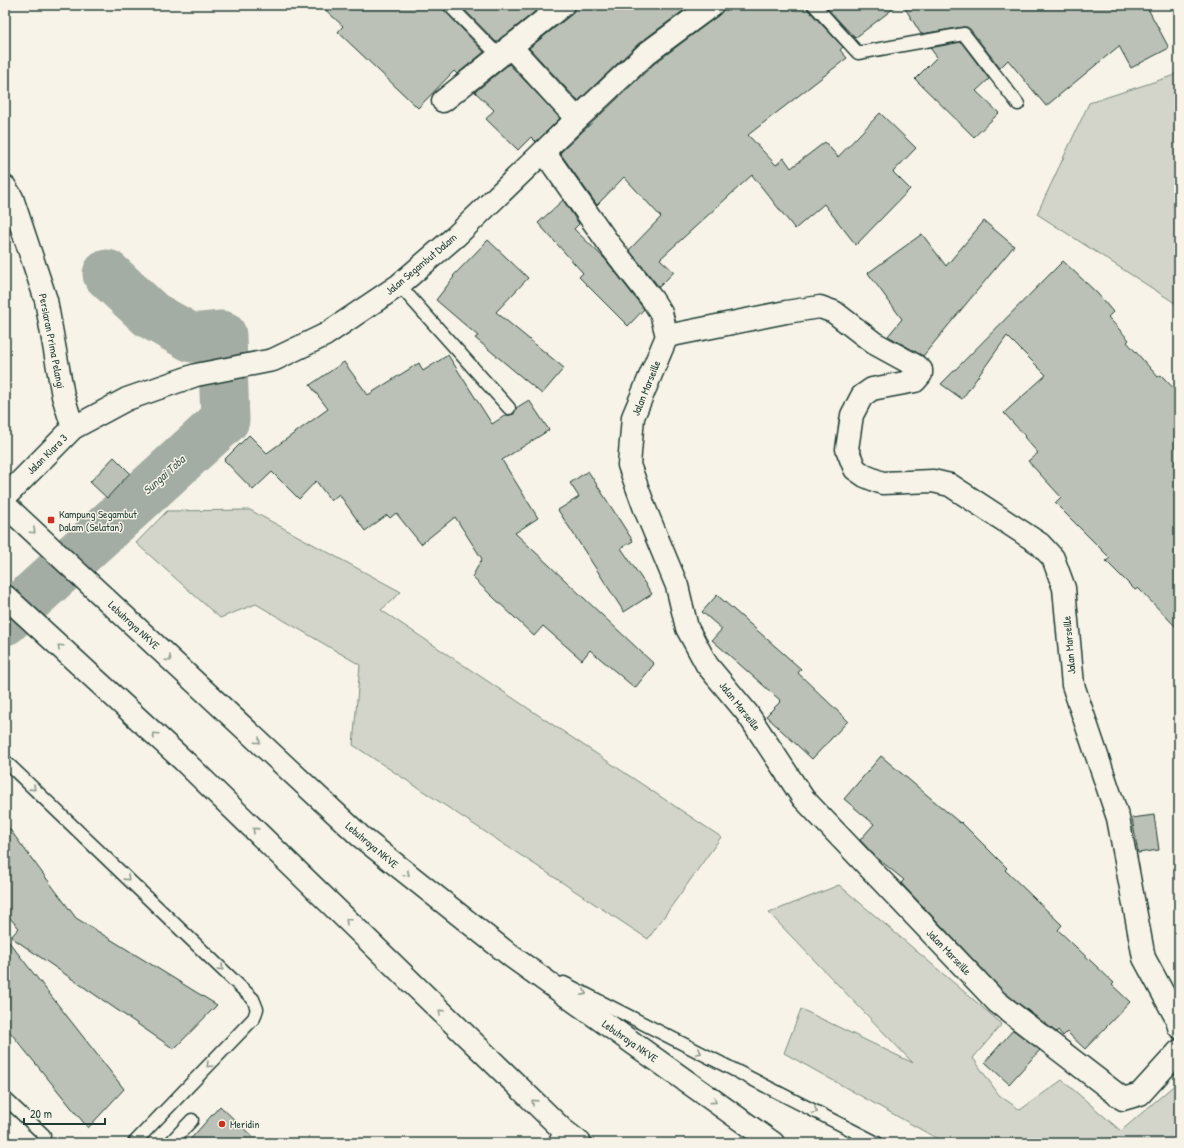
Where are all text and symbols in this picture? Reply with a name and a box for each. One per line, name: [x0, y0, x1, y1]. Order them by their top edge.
street label: Jalan Segambut Dalam: [383, 230, 460, 298]
street label: Persiaran Prima Pelangi: [36, 292, 68, 390]
street label: Jalan Marseille: [629, 358, 664, 418]
street label: Jalan Kiara 3: [24, 431, 70, 477]
water label: Sungai Toba: [139, 450, 189, 498]
place label: Kampung Segambut Dalam (Selatan): [59, 507, 137, 534]
marker: Kampung Segambut Dalam (Selatan): [46, 515, 56, 525]
one-way arrow: [29, 527, 36, 534]
street label: Lebuhraya NKVE: [106, 598, 163, 652]
street label: Jalan Marseille: [1059, 615, 1079, 675]
one-way arrow: [57, 644, 65, 651]
one-way arrow: [164, 654, 172, 661]
street label: Jalan Marseille: [716, 679, 764, 734]
one-way arrow: [152, 732, 160, 739]
one-way arrow: [253, 736, 260, 743]
one-way arrow: [28, 783, 36, 791]
street label: Lebuhraya NKVE: [343, 819, 401, 871]
one-way arrow: [252, 827, 260, 835]
one-way arrow: [403, 869, 410, 876]
one-way arrow: [122, 873, 130, 881]
one-way arrow: [345, 918, 353, 926]
street label: Jalan Marseille: [924, 926, 975, 978]
one-way arrow: [216, 963, 223, 970]
one-way arrow: [579, 988, 587, 996]
one-way arrow: [438, 1009, 446, 1016]
street label: Lebuhraya NKVE: [599, 1017, 661, 1065]
one-way arrow: [695, 1047, 703, 1055]
one-way arrow: [206, 1060, 214, 1068]
one-way arrow: [710, 1096, 717, 1104]
one-way arrow: [531, 1099, 539, 1107]
scale bar: [24, 1100, 105, 1126]
text: 20 m: [30, 1105, 52, 1122]
one-way arrow: [811, 1106, 818, 1114]
place label: Meridin: [230, 1117, 259, 1131]
marker: Meridin: [217, 1119, 227, 1129]

